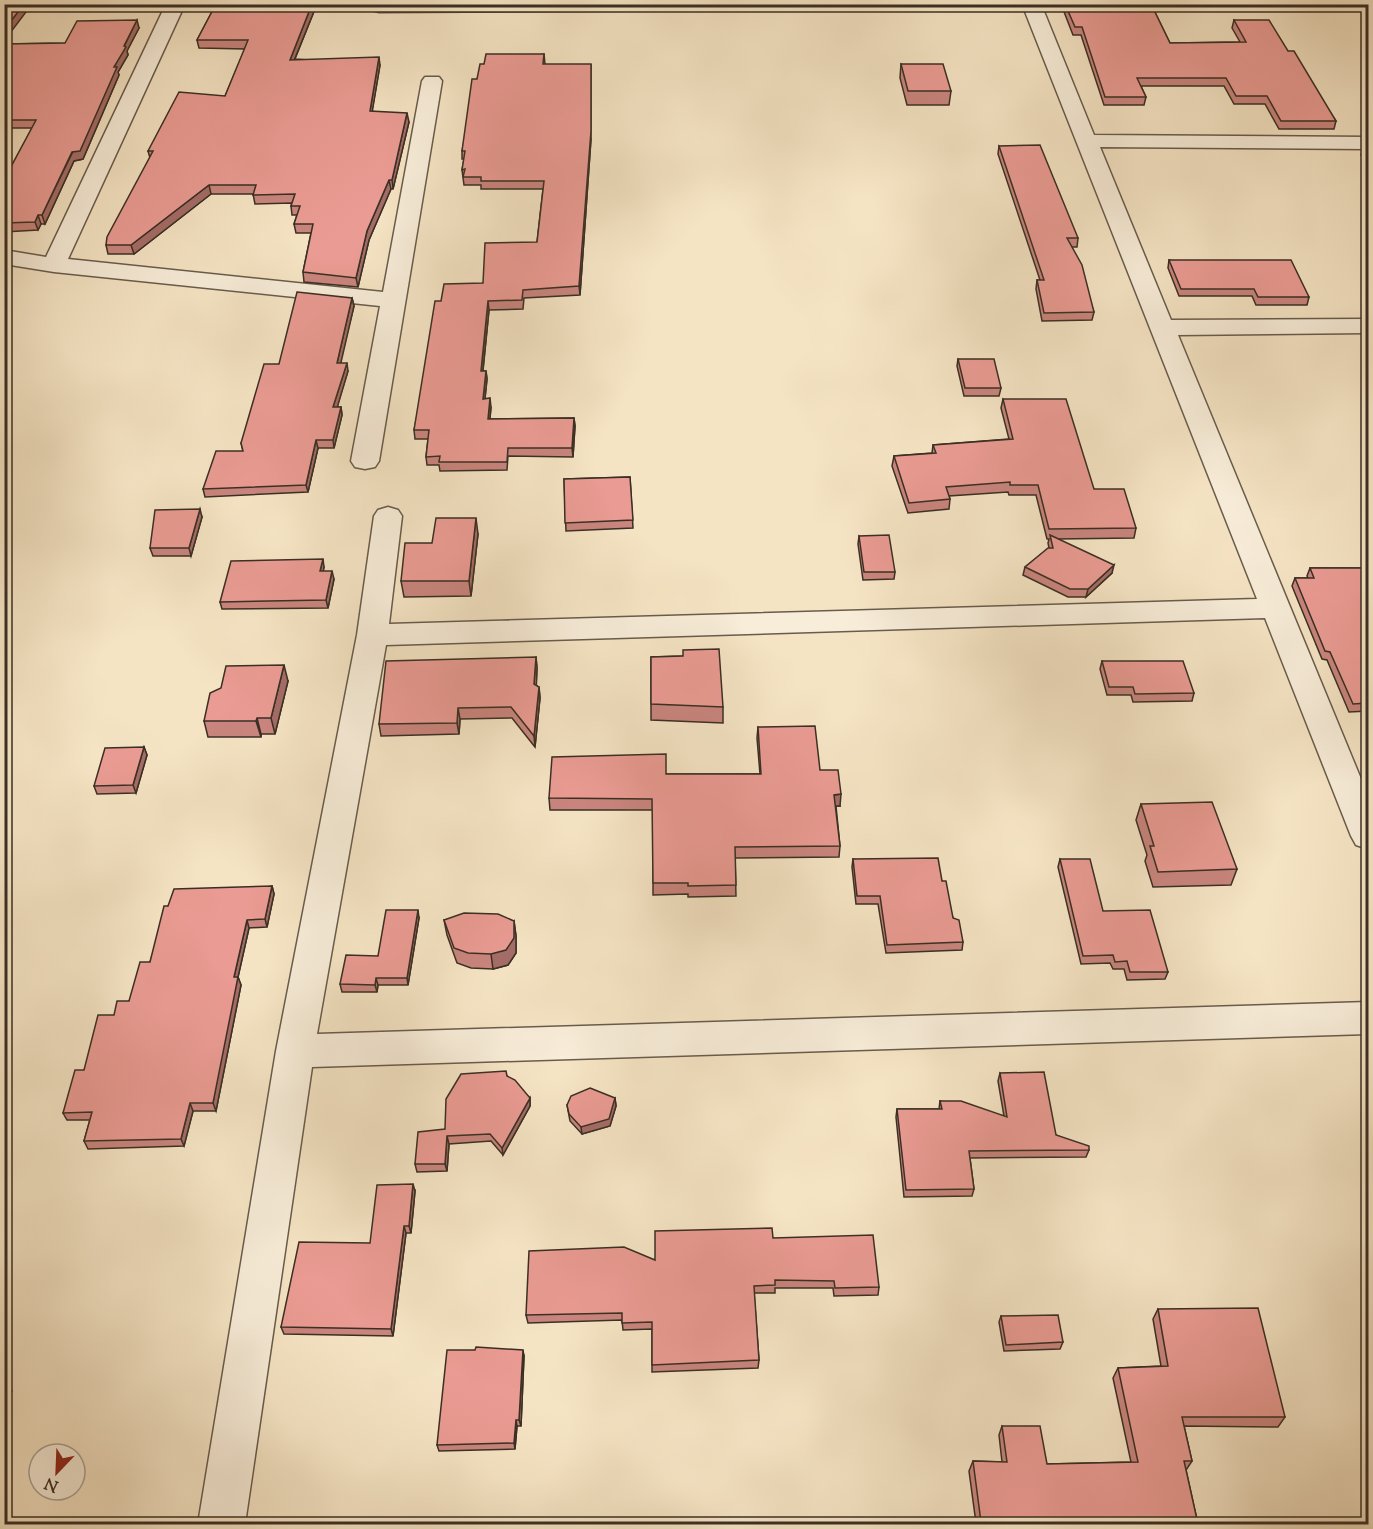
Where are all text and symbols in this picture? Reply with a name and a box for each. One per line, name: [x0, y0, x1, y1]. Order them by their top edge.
north arrow: [27, 1442, 87, 1502]
text: N: [42, 1470, 62, 1497]

